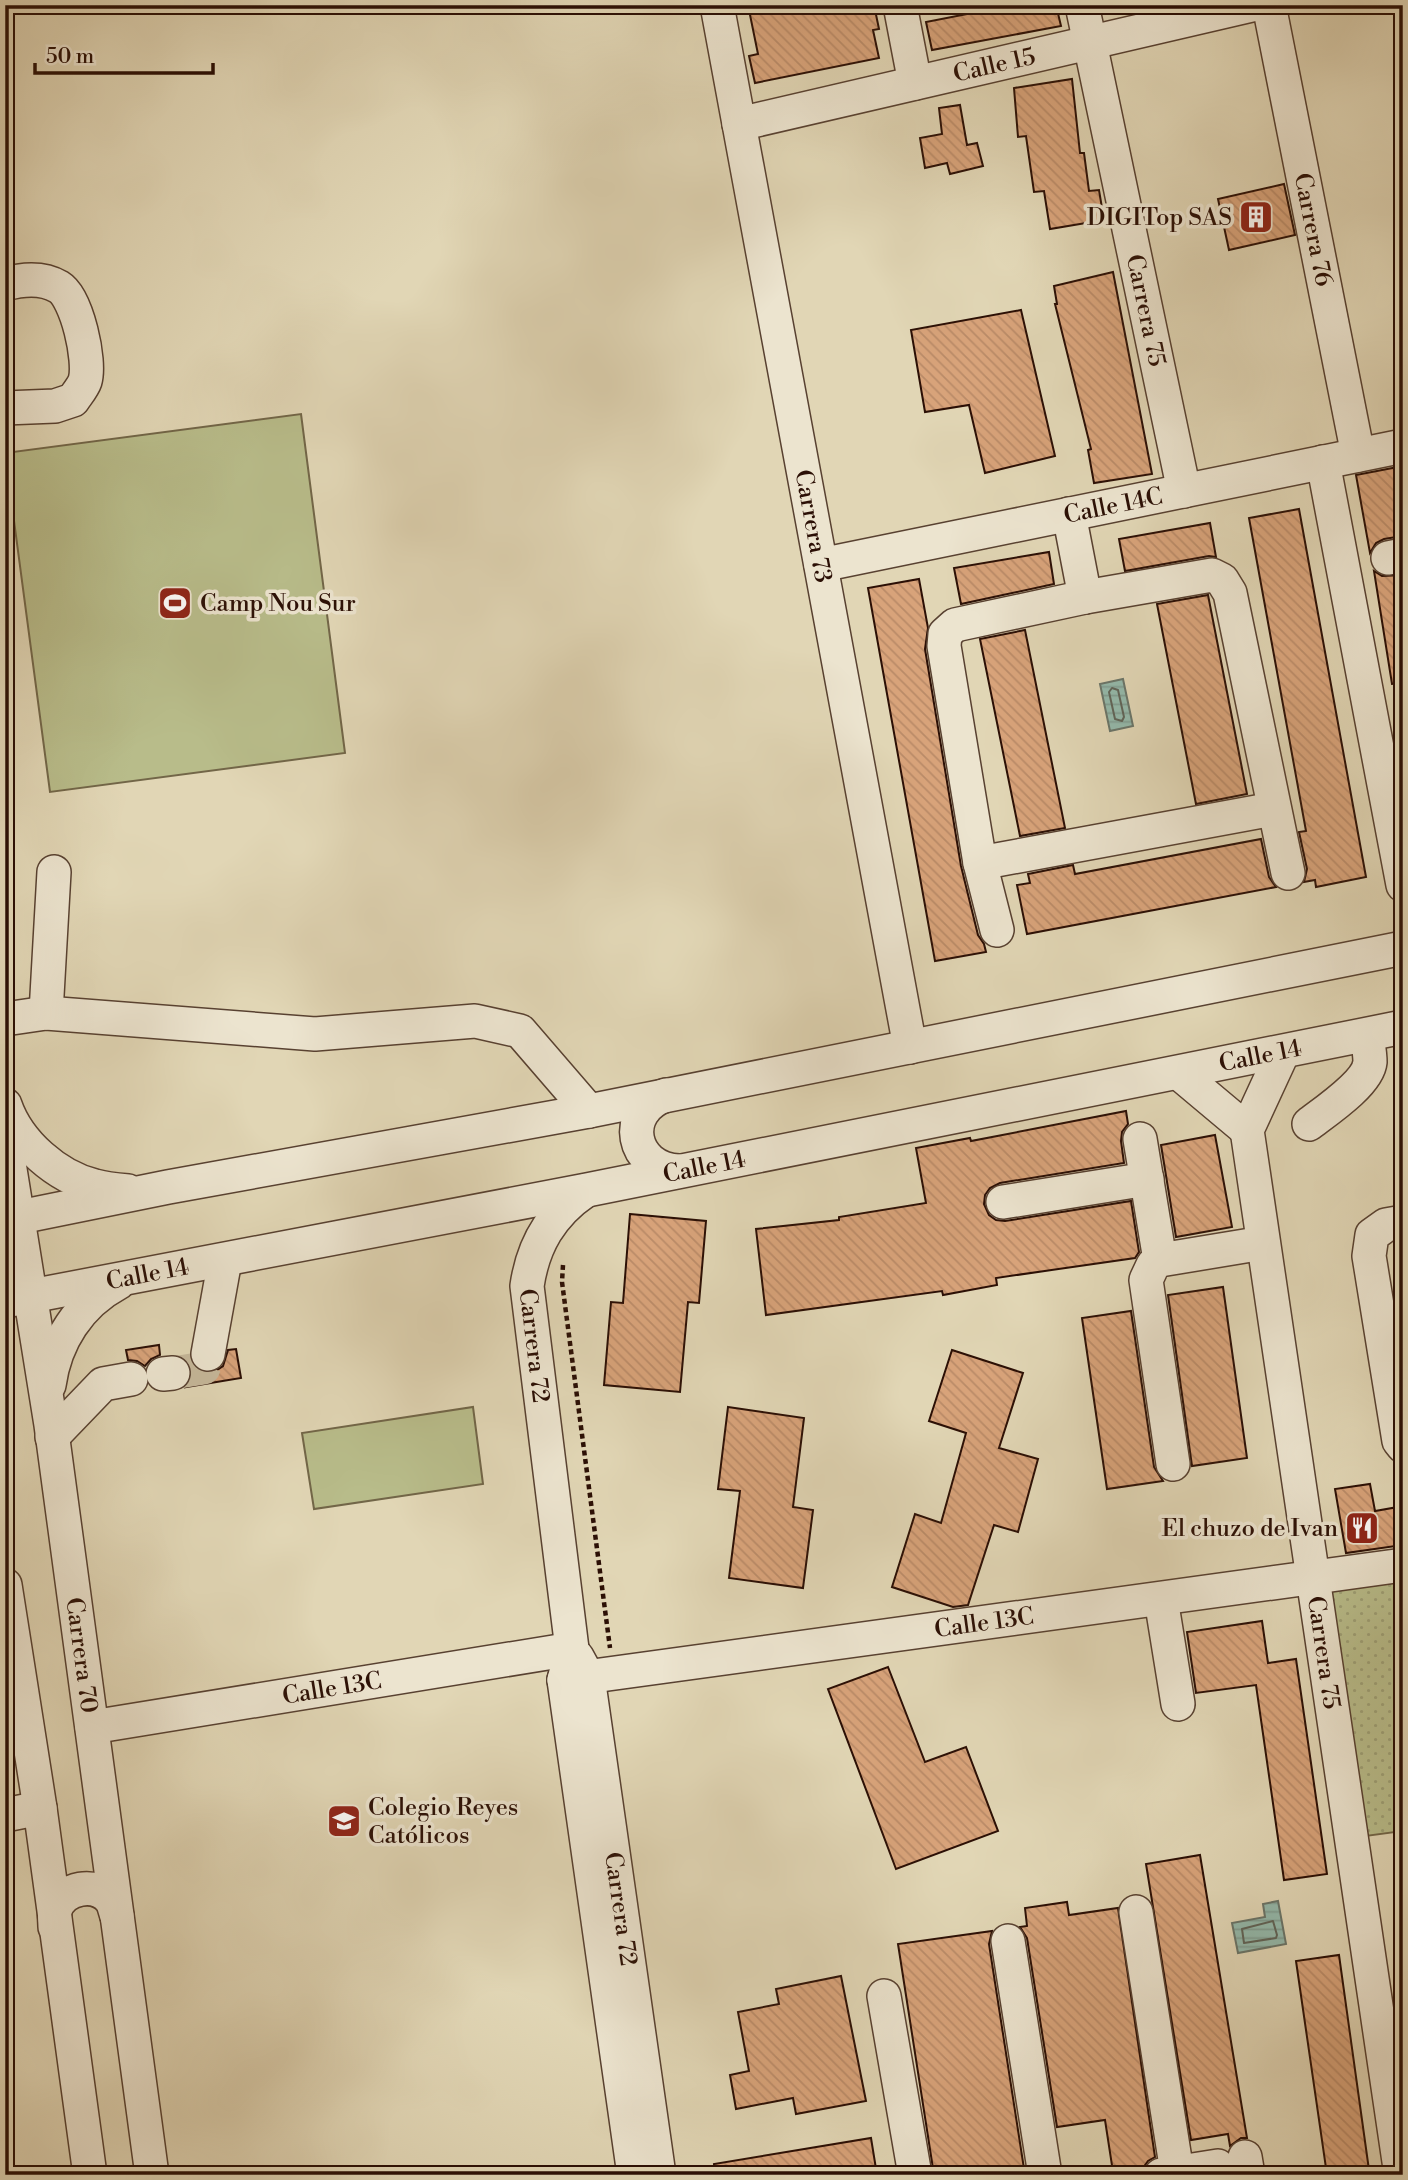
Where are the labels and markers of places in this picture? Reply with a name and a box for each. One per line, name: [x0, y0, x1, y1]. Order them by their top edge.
building icon: DIGITop SAS: [1237, 198, 1275, 236]
place label: DIGITop SAS: [1087, 203, 1232, 233]
sports icon: Camp Nou Sur: [156, 584, 194, 622]
place label: Camp Nou Sur: [200, 589, 356, 619]
restaurant icon: El chuzo de Ivan: [1343, 1509, 1381, 1547]
place label: El chuzo de Ivan: [1161, 1514, 1338, 1544]
place label: Colegio Reyes Católicos: [368, 1793, 518, 1851]
school or university icon: Colegio Reyes Católicos: [325, 1802, 363, 1840]

